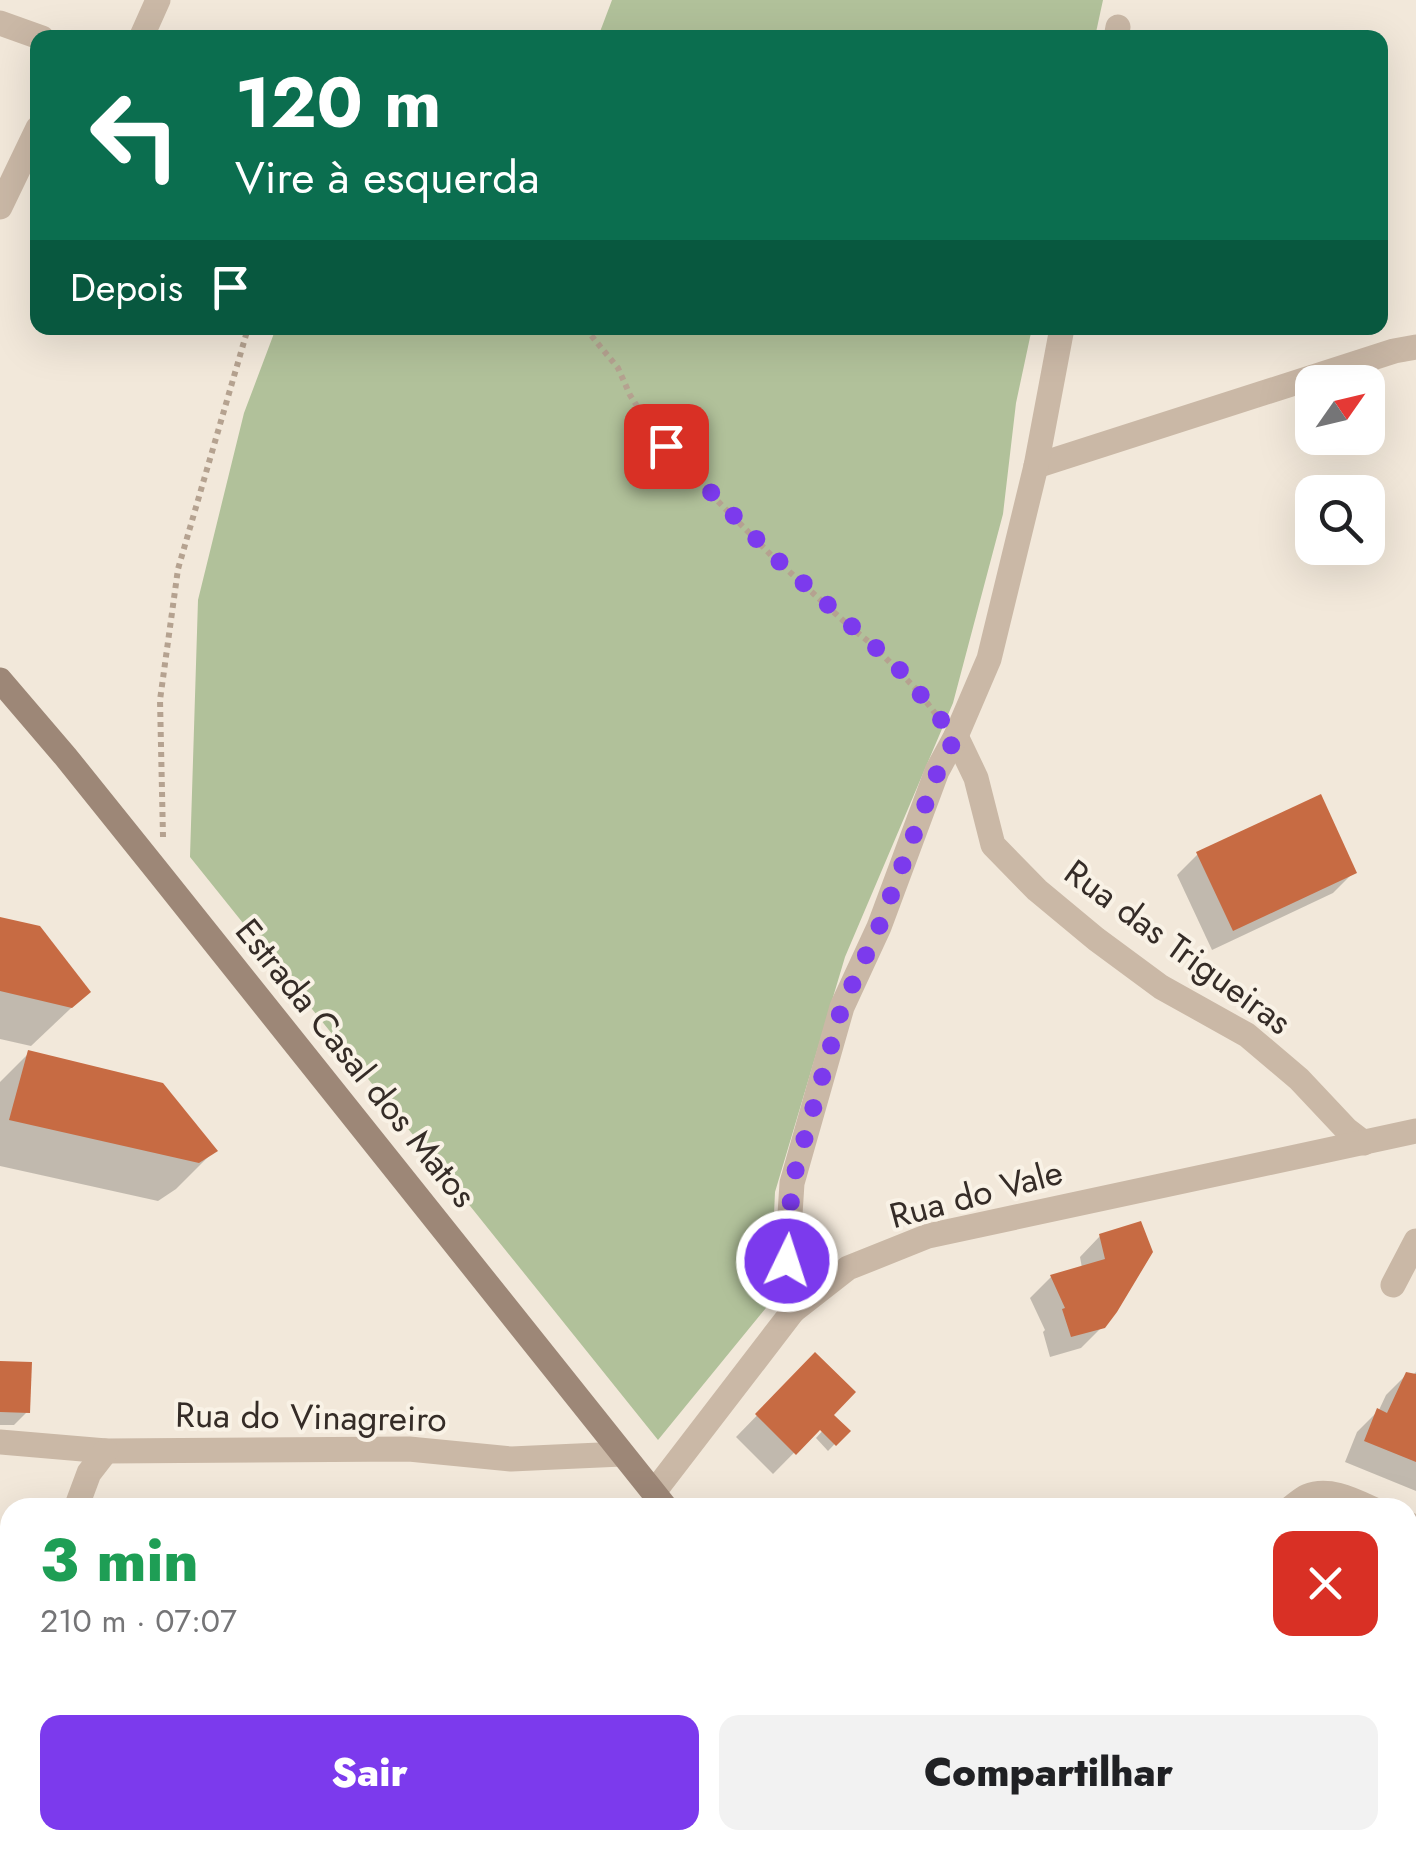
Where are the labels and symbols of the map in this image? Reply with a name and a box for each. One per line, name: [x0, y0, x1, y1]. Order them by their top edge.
north arrow: [1295, 365, 1385, 455]
pin: [624, 404, 709, 489]
street label: Rua das Trigueiras: [1054, 848, 1302, 1046]
street label: Estrada Casal dos Matos: [224, 908, 488, 1218]
street label: Rua do Vale: [884, 1147, 1068, 1241]
position arrow: [735, 1209, 839, 1313]
street label: Rua do Vinagreiro: [175, 1390, 447, 1444]

